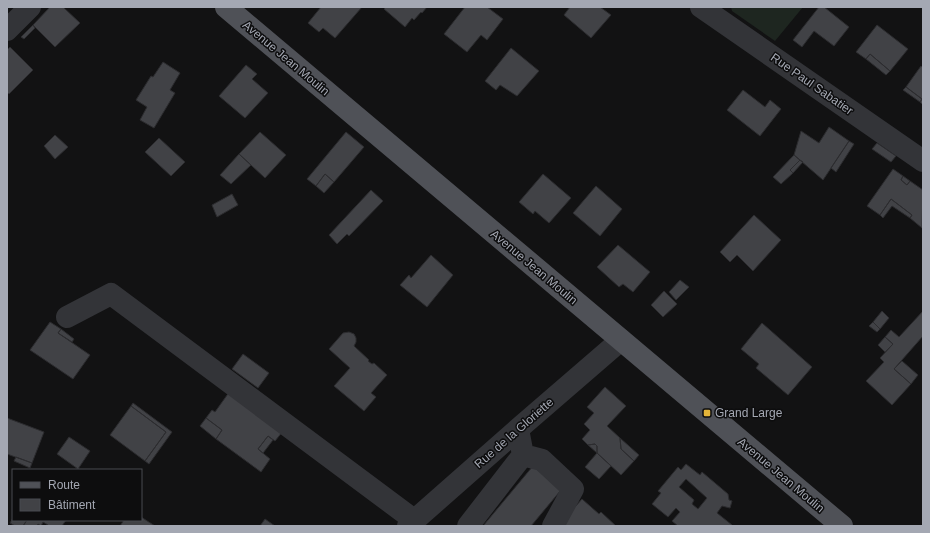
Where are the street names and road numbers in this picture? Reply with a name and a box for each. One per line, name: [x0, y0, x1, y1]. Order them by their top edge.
street label: Avenue Jean Moulin: [240, 18, 332, 98]
street label: Rue Paul Sabatier: [768, 50, 856, 118]
street label: Avenue Jean Moulin: [488, 227, 580, 307]
street label: Rue de la Gloriette: [472, 395, 557, 471]
street label: Avenue Jean Moulin: [735, 435, 827, 515]

